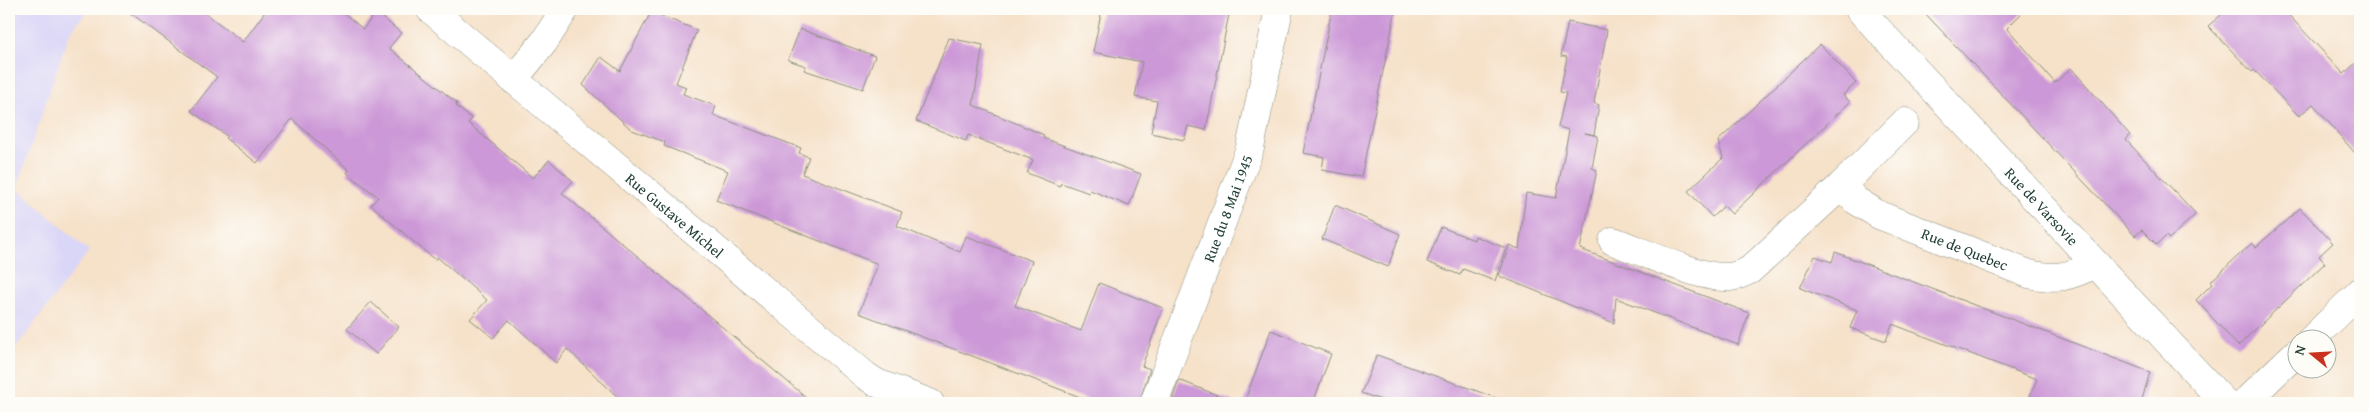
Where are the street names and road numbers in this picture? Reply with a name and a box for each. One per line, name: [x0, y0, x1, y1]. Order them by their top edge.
street label: Rue du 8 Mai 1945: [1198, 152, 1257, 265]
street label: Rue de Varsovie: [2000, 162, 2084, 250]
street label: Rue Gustave Michel: [621, 168, 728, 263]
street label: Rue de Quebec: [1918, 222, 2011, 275]

